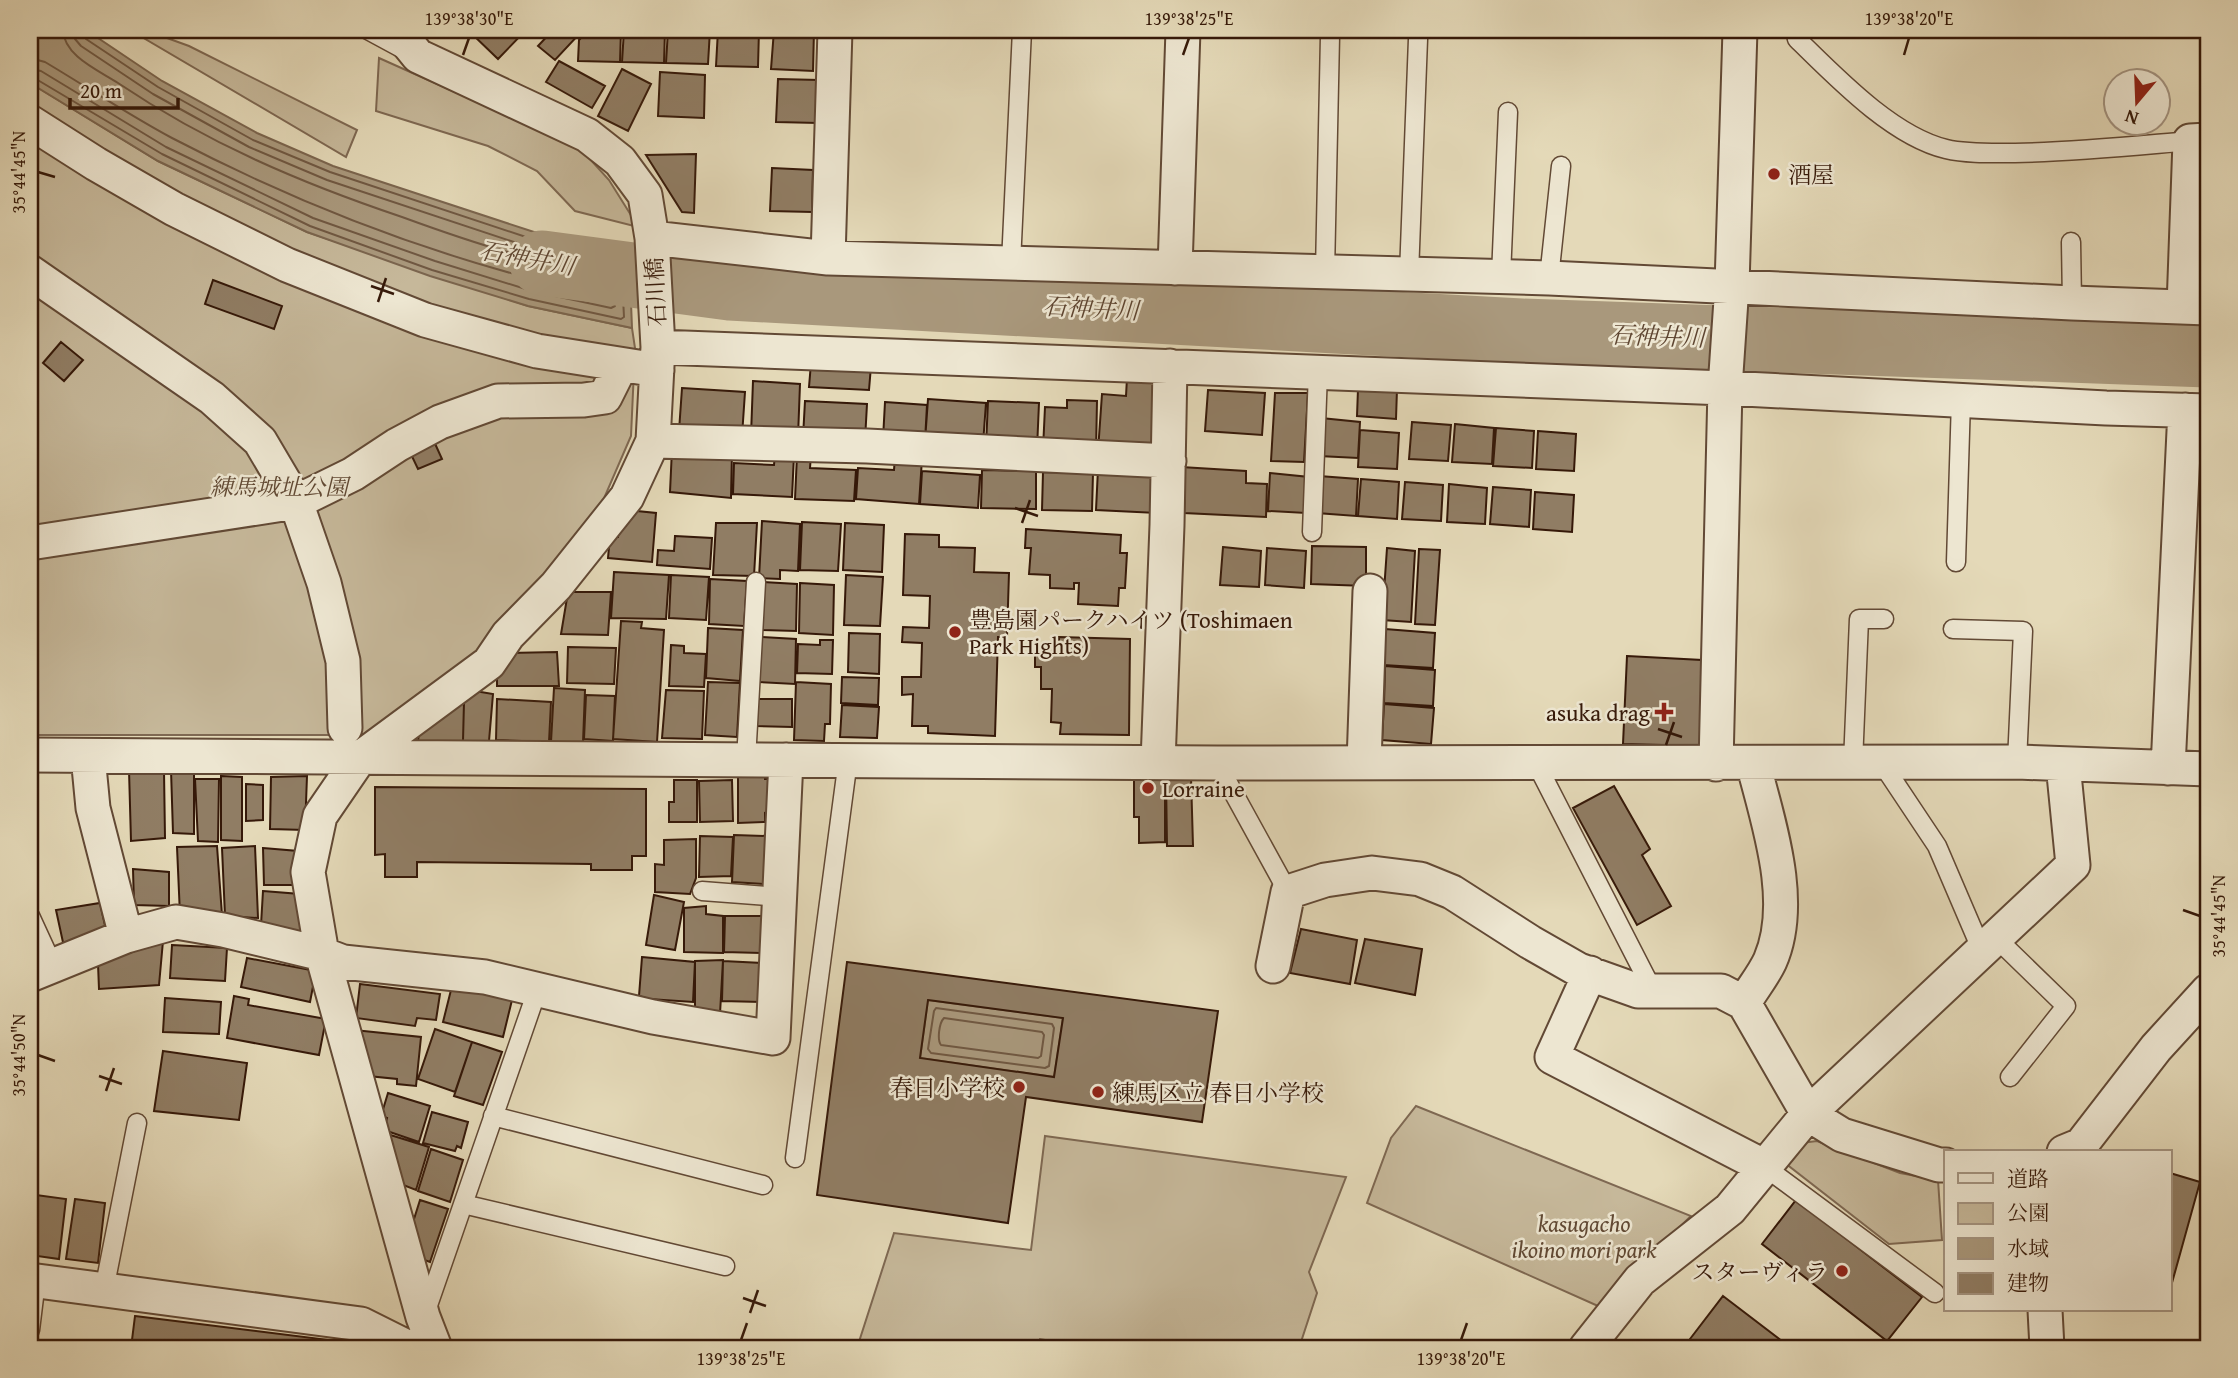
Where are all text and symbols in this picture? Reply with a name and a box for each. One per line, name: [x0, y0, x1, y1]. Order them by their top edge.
text: 139°38'30"E: [425, 5, 513, 32]
text: 139°38'25"E: [1145, 5, 1233, 32]
text: 139°38'20"E: [1865, 5, 1953, 32]
scale bar: [70, 66, 178, 110]
north arrow: [2102, 66, 2172, 136]
text: 20 m: [80, 75, 122, 106]
text: N: [2121, 103, 2142, 133]
text: 35°44'45"N: [5, 130, 32, 213]
place label: 酒屋: [1788, 158, 1834, 191]
marker: 酒屋: [1766, 166, 1782, 182]
water label: 石神井川: [477, 232, 580, 284]
street label: 石川橋: [637, 257, 673, 327]
water label: 石神井川: [1042, 288, 1143, 328]
water label: 石神井川: [1608, 317, 1709, 355]
park label: 練馬城址公園: [210, 470, 352, 503]
place label: 豊島園パークハイツ (Toshimaen Park Hights): [969, 603, 1293, 662]
marker: 豊島園パークハイツ (Toshimaen Park Hights): [947, 624, 963, 640]
place label: asuka drag: [1546, 696, 1651, 729]
marker: asuka drag: [1656, 704, 1672, 720]
place label: Lorraine: [1162, 772, 1245, 805]
marker: Lorraine: [1140, 780, 1156, 796]
text: 35°44'45"N: [2205, 874, 2232, 957]
text: 35°44'50"N: [5, 1013, 32, 1096]
place label: 春日小学校: [890, 1071, 1005, 1104]
place label: 練馬区立 春日小学校: [1112, 1076, 1324, 1109]
marker: 春日小学校: [1011, 1079, 1027, 1095]
marker: 練馬区立 春日小学校: [1090, 1084, 1106, 1100]
legend: [1944, 1150, 2172, 1312]
text: 道路: [2007, 1163, 2049, 1194]
text: 公園: [2007, 1197, 2049, 1228]
park label: kasugacho ikoino mori park: [1512, 1207, 1657, 1266]
text: 水域: [2007, 1233, 2049, 1264]
place label: スターヴィラ: [1691, 1255, 1828, 1288]
marker: スターヴィラ: [1834, 1263, 1850, 1279]
text: 建物: [2007, 1267, 2049, 1298]
text: 139°38'25"E: [697, 1345, 785, 1372]
text: 139°38'20"E: [1417, 1345, 1505, 1372]

